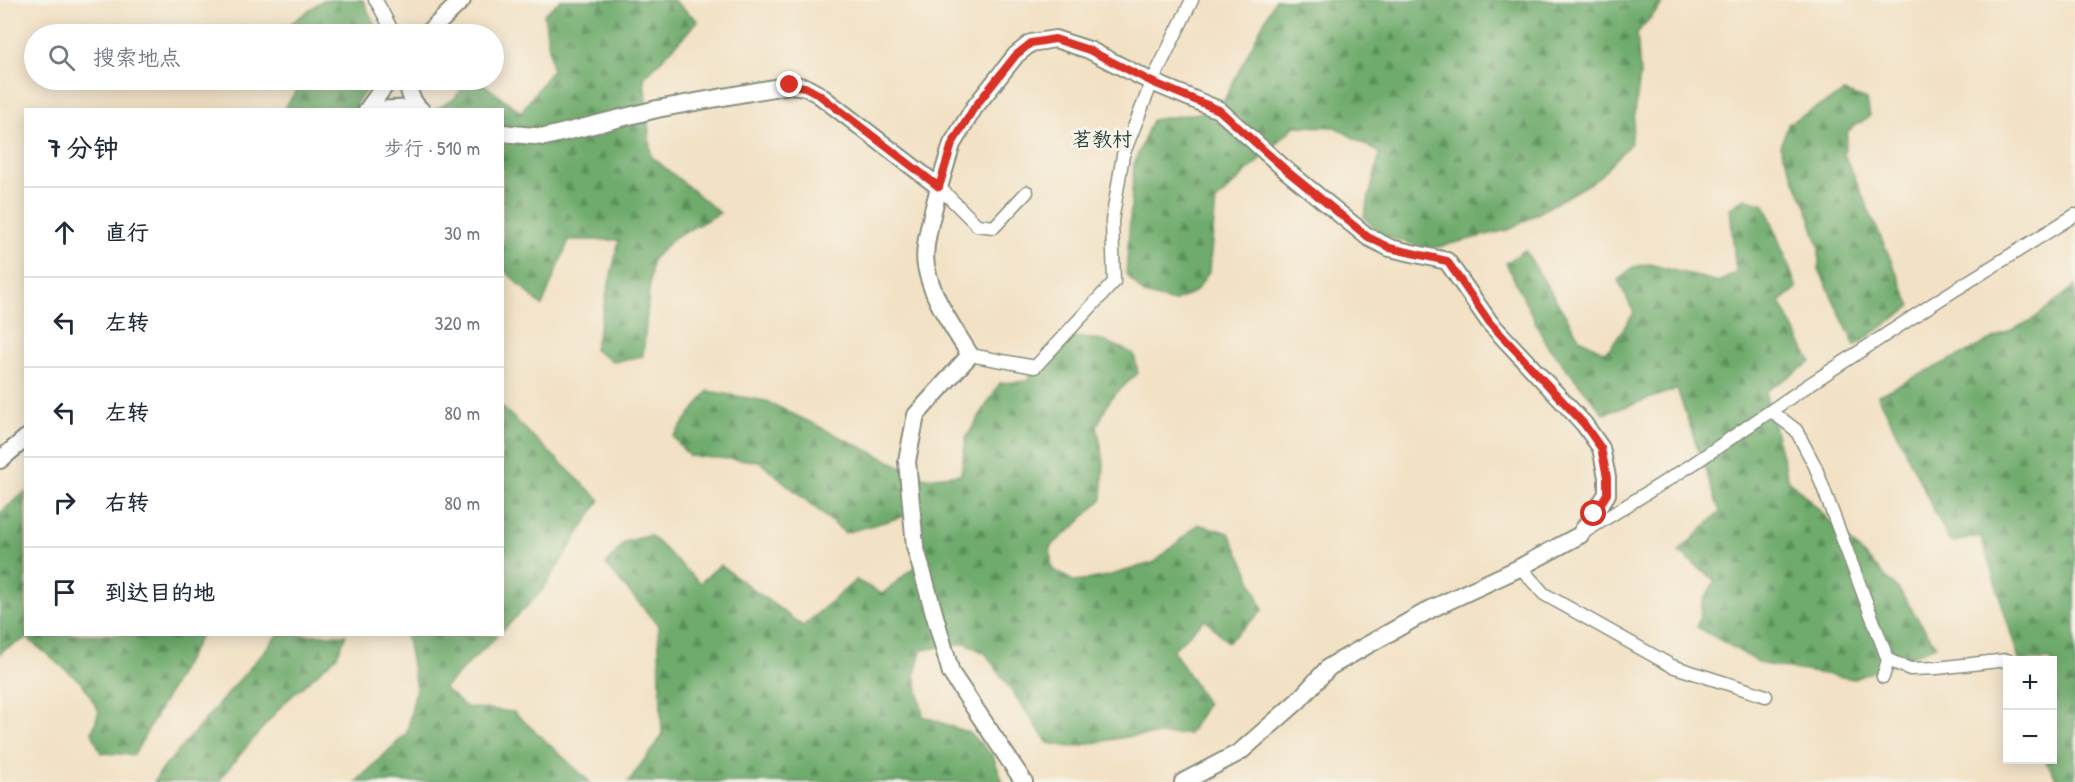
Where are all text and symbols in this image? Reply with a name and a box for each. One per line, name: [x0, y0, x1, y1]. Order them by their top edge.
search box: [24, 24, 504, 90]
icon: search: [45, 41, 78, 74]
text: 搜索地点: [93, 42, 181, 72]
route end: [776, 71, 802, 97]
district label: 茗教村: [1072, 125, 1132, 152]
text: 7 分钟: [48, 130, 119, 165]
text: 步行 · 510 m: [384, 134, 480, 161]
icon: ahead: [48, 216, 81, 249]
text: 直行: [105, 217, 149, 247]
text: 30 m: [444, 219, 480, 246]
icon: left: [48, 306, 81, 339]
text: 左转: [105, 307, 149, 337]
text: 320 m: [435, 309, 480, 336]
icon: left: [48, 396, 81, 429]
text: 左转: [105, 397, 149, 427]
text: 80 m: [444, 399, 480, 426]
icon: right: [48, 486, 81, 519]
text: 右转: [105, 487, 149, 517]
text: 80 m: [444, 489, 480, 516]
route start: [1580, 500, 1606, 526]
icon: arrive: [48, 576, 81, 609]
text: 到达目的地: [105, 577, 215, 607]
map controls: [2003, 656, 2057, 764]
button: +: [2003, 656, 2057, 710]
button: −: [2003, 710, 2057, 764]

